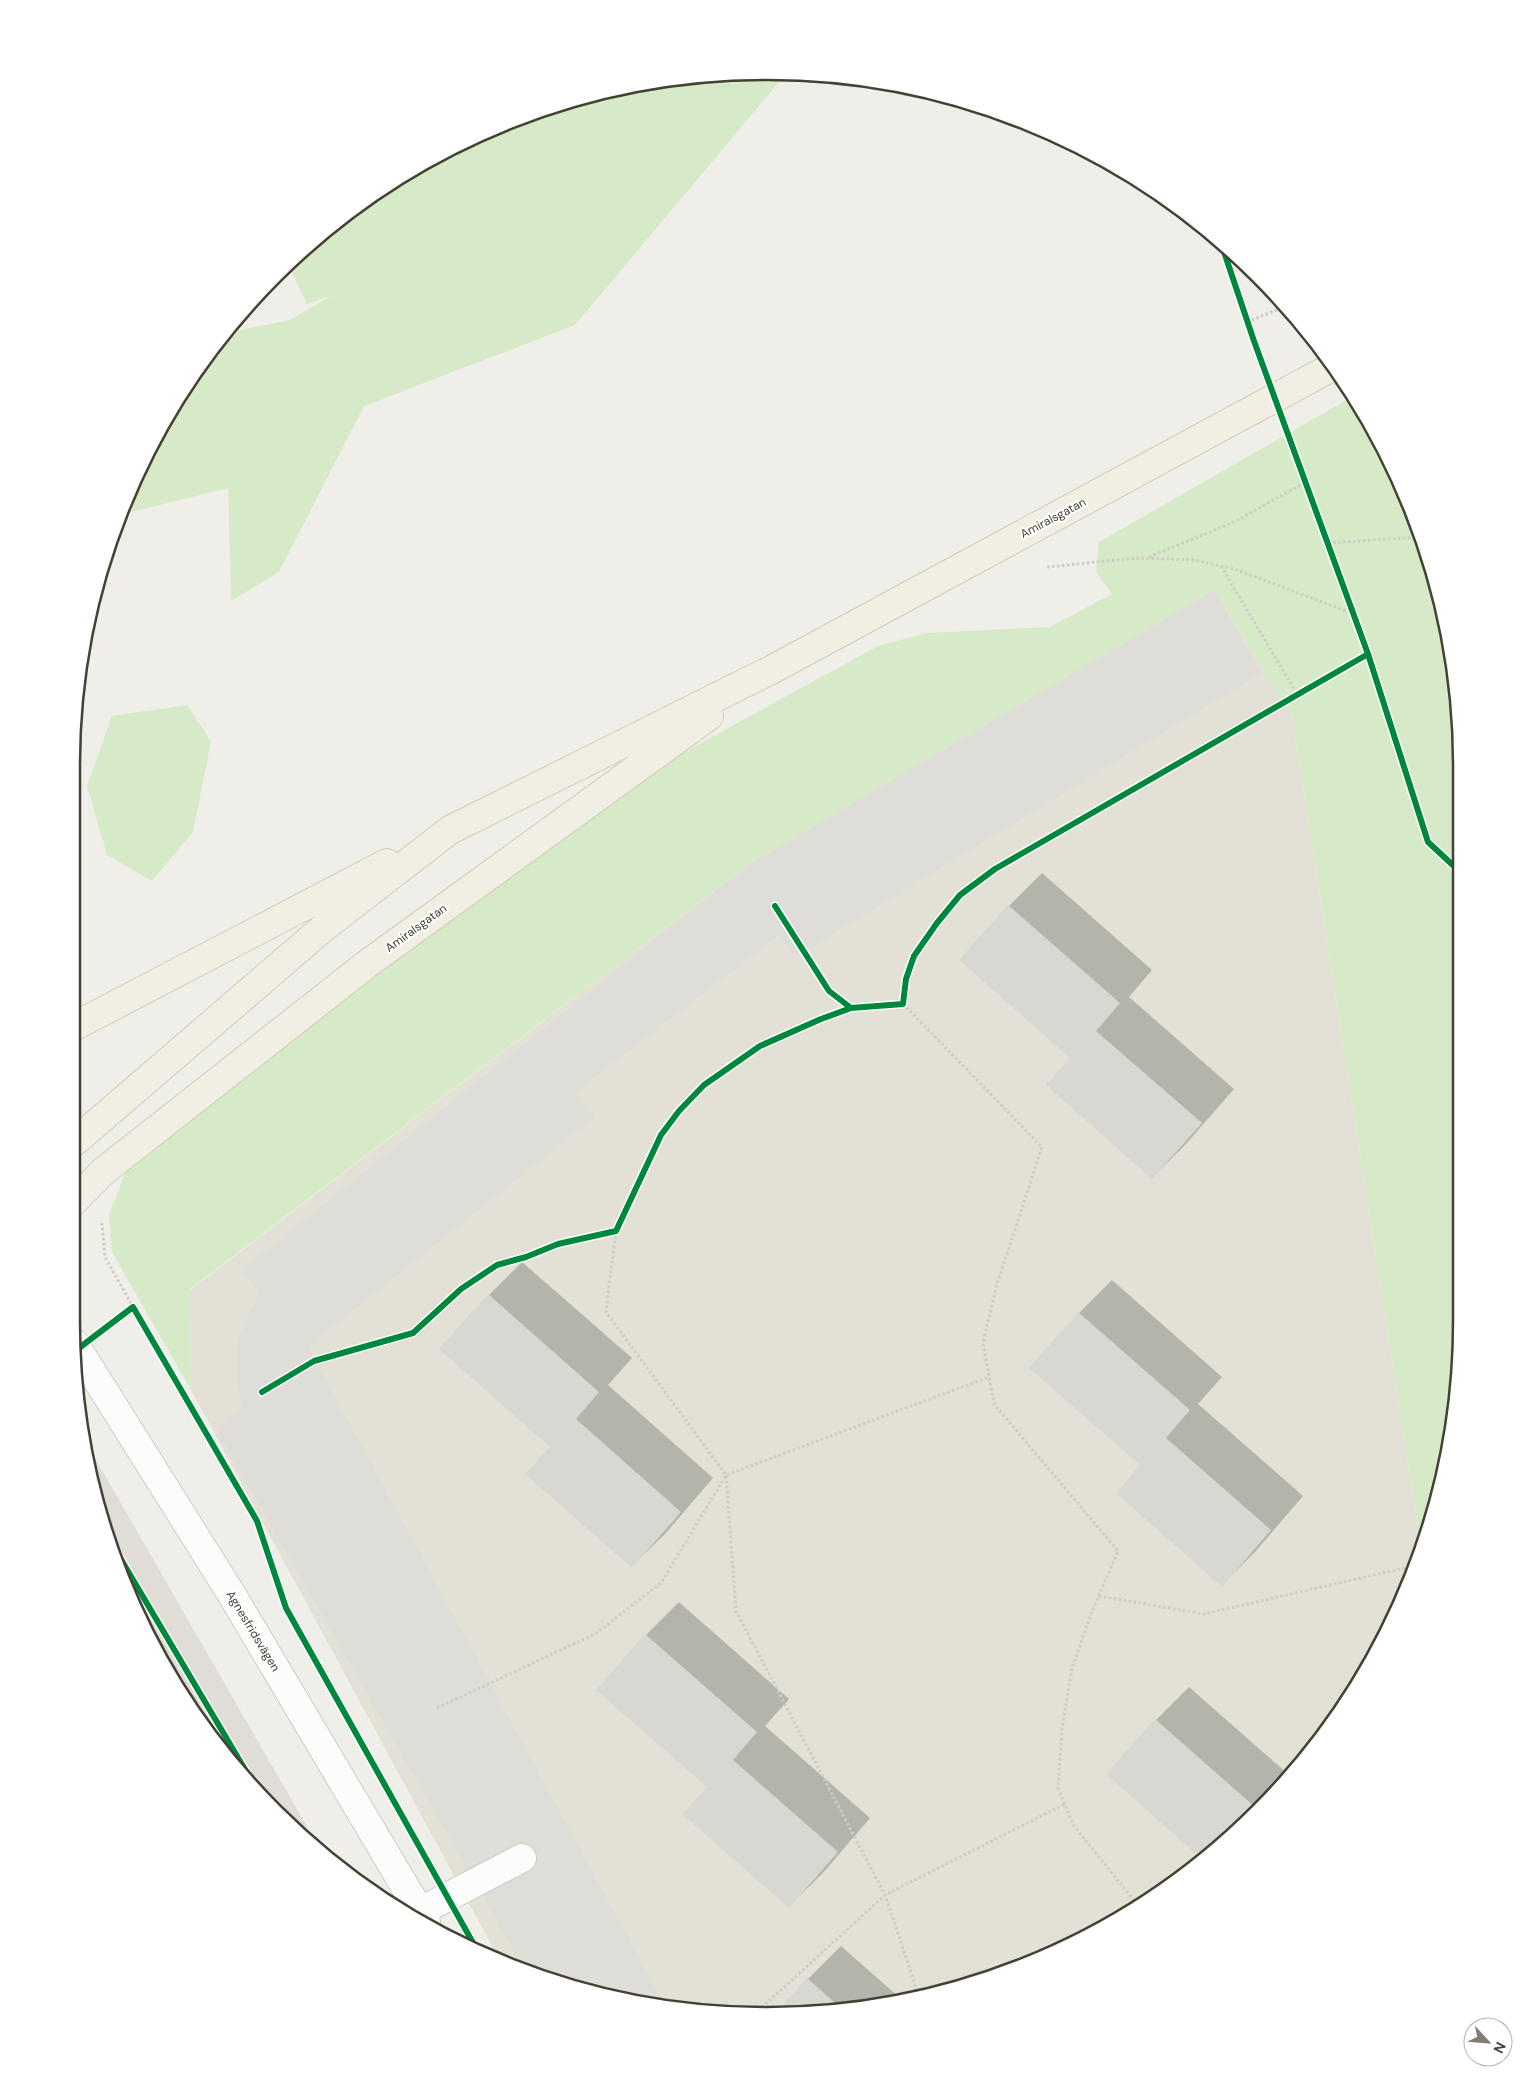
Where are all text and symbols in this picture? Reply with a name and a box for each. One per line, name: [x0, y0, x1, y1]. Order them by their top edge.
street label: Amiralsgatan: [1017, 494, 1089, 542]
street label: Amiralsgatan: [382, 900, 450, 956]
street label: Agnesfridsvägen: [223, 1588, 284, 1675]
north arrow: [1463, 2017, 1513, 2067]
text: N: [1489, 2039, 1510, 2056]

